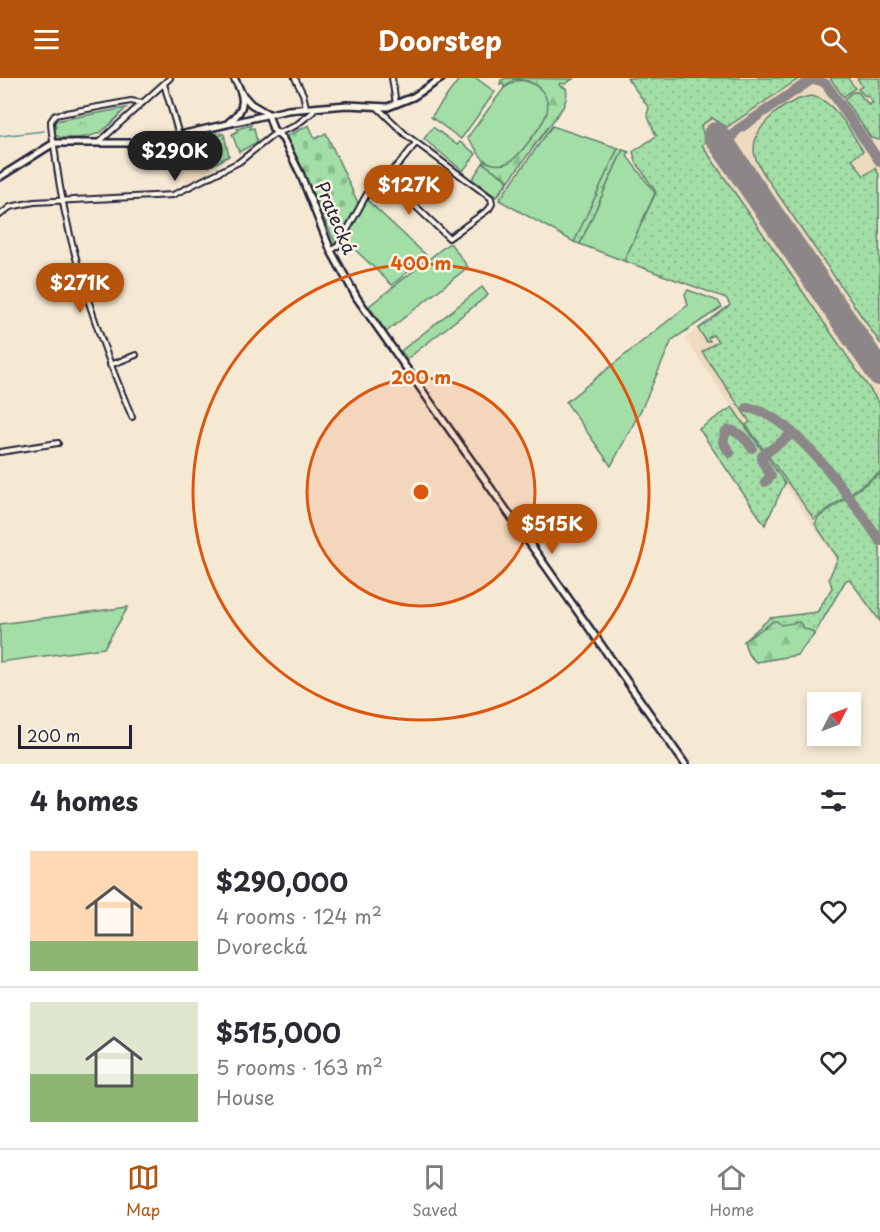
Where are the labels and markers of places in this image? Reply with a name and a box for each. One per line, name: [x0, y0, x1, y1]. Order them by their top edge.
pin: $290K: [133, 131, 217, 182]
pin: $127K: [367, 165, 451, 216]
pin: $271K: [38, 263, 122, 314]
centre of rings: [411, 482, 431, 502]
pin: $515K: [510, 504, 594, 555]

